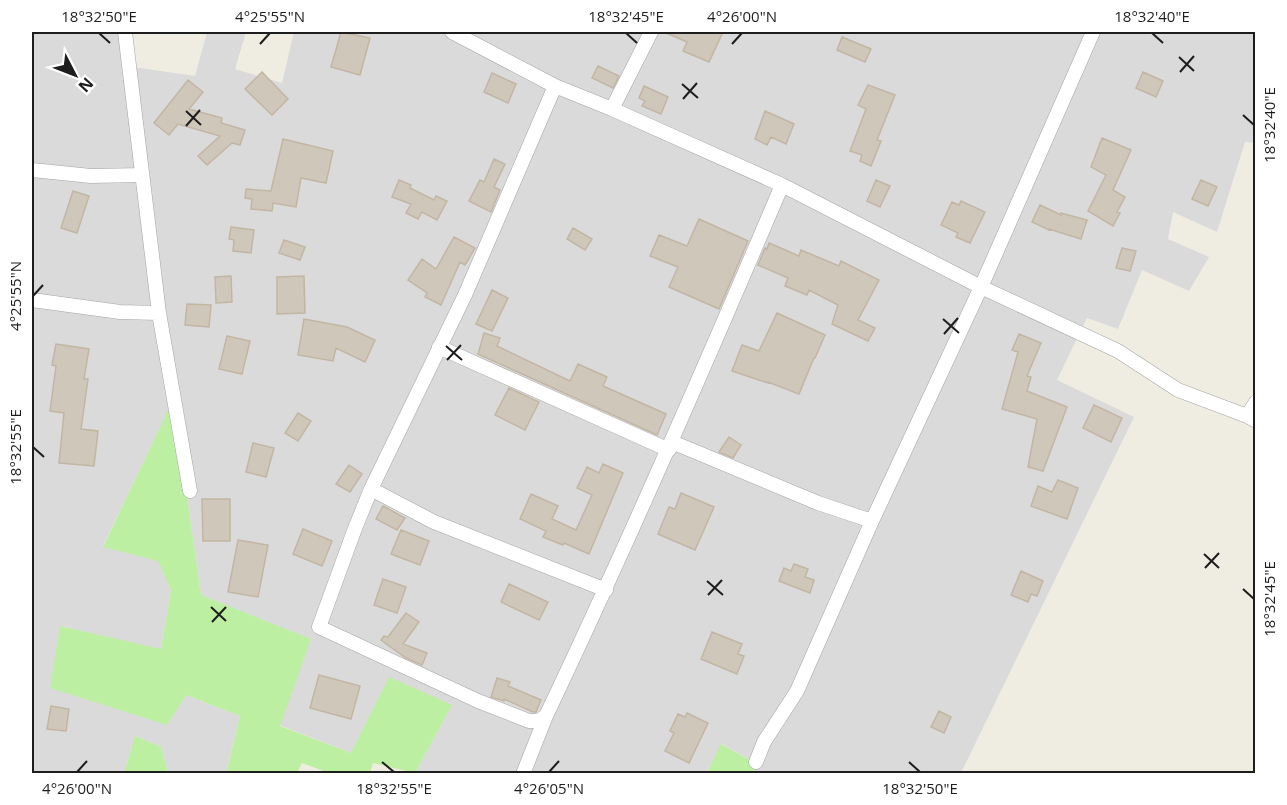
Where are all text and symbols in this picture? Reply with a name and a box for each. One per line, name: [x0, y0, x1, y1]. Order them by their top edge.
text: 18°32'50"E: [61, 6, 137, 26]
text: 4°25'55"N: [235, 6, 305, 26]
text: 18°32'45"E: [588, 6, 664, 26]
text: 4°26'00"N: [707, 6, 777, 26]
text: 18°32'40"E: [1114, 6, 1190, 26]
north arrow: [45, 45, 105, 105]
text: N: [74, 73, 99, 97]
text: 18°32'40"E: [1259, 87, 1279, 163]
text: 4°25'55"N: [5, 261, 25, 331]
text: 18°32'55"E: [5, 409, 25, 485]
text: 18°32'45"E: [1259, 561, 1279, 637]
text: 4°26'00"N: [42, 778, 112, 798]
text: 18°32'55"E: [356, 778, 432, 798]
text: 4°26'05"N: [514, 778, 584, 798]
text: 18°32'50"E: [882, 778, 958, 798]

